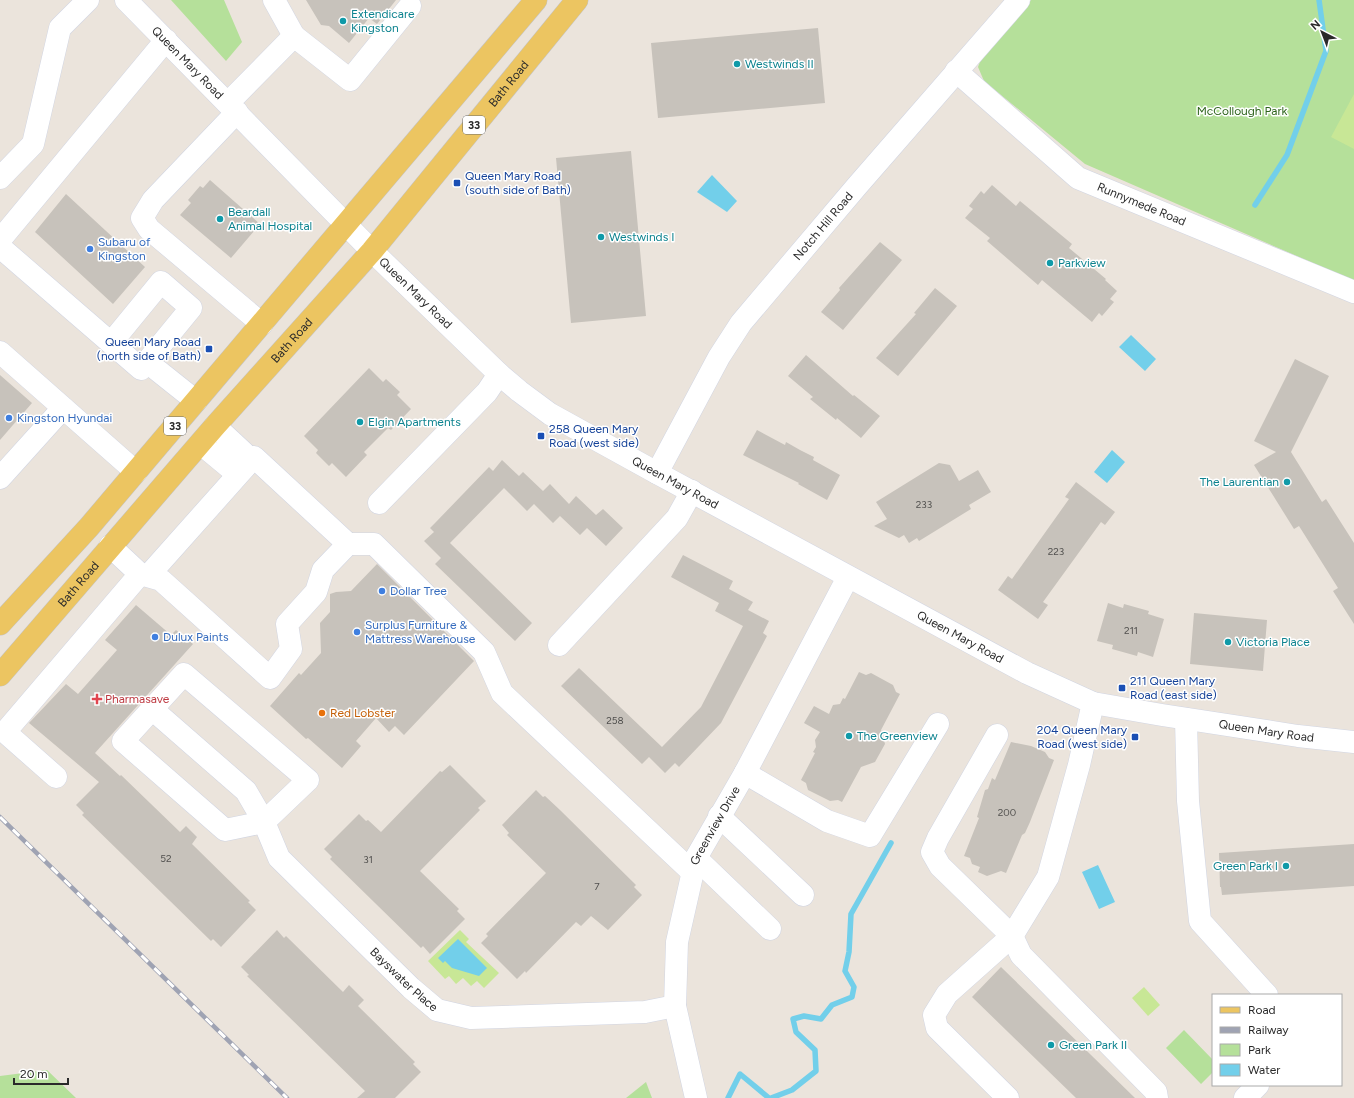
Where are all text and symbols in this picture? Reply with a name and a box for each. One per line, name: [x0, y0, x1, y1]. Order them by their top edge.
place label: Extendicare Kingston: [351, 7, 415, 35]
north arrow: [1302, 12, 1342, 52]
marker: Extendicare Kingston: [338, 16, 348, 26]
text: N: [1308, 17, 1323, 33]
street label: Queen Mary Road: [149, 24, 226, 102]
place label: Westwinds II: [745, 57, 814, 71]
street label: Bath Road: [486, 58, 532, 110]
marker: Westwinds II: [732, 59, 742, 69]
park label: McCollough Park: [1197, 104, 1288, 118]
road number: 33: [463, 116, 485, 134]
place label: Queen Mary Road (south side of Bath): [465, 169, 571, 197]
marker: Queen Mary Road (south side of Bath): [452, 178, 462, 188]
street label: Runnymede Road: [1095, 180, 1188, 229]
street label: Notch Hill Road: [790, 189, 856, 263]
place label: Beardall Animal Hospital: [228, 205, 312, 233]
marker: Beardall Animal Hospital: [215, 214, 225, 224]
place label: Westwinds I: [609, 230, 674, 244]
marker: Westwinds I: [596, 232, 606, 242]
place label: Subaru of Kingston: [98, 235, 151, 263]
marker: Subaru of Kingston: [85, 244, 95, 254]
street label: Queen Mary Road: [376, 255, 455, 332]
place label: Parkview: [1058, 256, 1106, 270]
marker: Parkview: [1045, 258, 1055, 268]
street label: Bath Road: [268, 315, 316, 366]
place label: Queen Mary Road (north side of Bath): [97, 335, 201, 363]
marker: Queen Mary Road (north side of Bath): [204, 344, 214, 354]
place label: Kingston Hyundai: [17, 411, 112, 425]
marker: Kingston Hyundai: [4, 413, 14, 423]
place label: Elgin Apartments: [368, 415, 461, 429]
road number: 33: [164, 417, 186, 435]
marker: Elgin Apartments: [355, 417, 365, 427]
place label: 258 Queen Mary Road (west side): [549, 422, 639, 450]
marker: 258 Queen Mary Road (west side): [536, 431, 546, 441]
street label: Queen Mary Road: [630, 454, 721, 512]
place label: The Laurentian: [1200, 475, 1279, 489]
marker: The Laurentian: [1282, 477, 1292, 487]
house number: 233: [916, 498, 932, 511]
house number: 223: [1048, 545, 1064, 558]
street label: Bath Road: [55, 559, 102, 610]
place label: Dollar Tree: [390, 584, 447, 598]
marker: Dollar Tree: [377, 586, 387, 596]
street label: Queen Mary Road: [915, 608, 1006, 666]
place label: Surplus Furniture & Mattress Warehouse: [365, 618, 476, 646]
house number: 211: [1124, 624, 1138, 637]
marker: Surplus Furniture & Mattress Warehouse: [352, 627, 362, 637]
place label: Dulux Paints: [163, 630, 229, 644]
marker: Dulux Paints: [150, 632, 160, 642]
place label: Victoria Place: [1236, 635, 1310, 649]
marker: Victoria Place: [1223, 637, 1233, 647]
place label: 211 Queen Mary Road (east side): [1130, 674, 1217, 702]
marker: 211 Queen Mary Road (east side): [1117, 683, 1127, 693]
place label: Pharmasave: [105, 692, 170, 706]
marker: Pharmasave: [92, 694, 102, 704]
place label: Red Lobster: [330, 706, 395, 720]
marker: Red Lobster: [317, 708, 327, 718]
house number: 258: [606, 714, 624, 727]
street label: Queen Mary Road: [1218, 717, 1315, 745]
place label: 204 Queen Mary Road (west side): [1037, 723, 1128, 751]
place label: The Greenview: [857, 729, 938, 743]
marker: The Greenview: [844, 731, 854, 741]
marker: 204 Queen Mary Road (west side): [1130, 732, 1140, 742]
street label: Greenview Drive: [688, 783, 743, 866]
house number: 200: [998, 806, 1016, 819]
house number: 52: [160, 852, 172, 865]
house number: 31: [363, 853, 373, 866]
place label: Green Park I: [1213, 859, 1278, 873]
marker: Green Park I: [1281, 861, 1291, 871]
house number: 7: [594, 880, 600, 893]
street label: Bayswater Place: [367, 945, 441, 1015]
legend: [1212, 994, 1342, 1086]
text: Road: [1248, 1003, 1276, 1017]
text: Railway: [1248, 1023, 1289, 1037]
place label: Green Park II: [1059, 1038, 1127, 1052]
marker: Green Park II: [1046, 1040, 1056, 1050]
text: Park: [1248, 1043, 1271, 1057]
scale bar: [14, 1060, 68, 1086]
text: Water: [1248, 1063, 1280, 1077]
text: 20 m: [20, 1067, 48, 1081]

